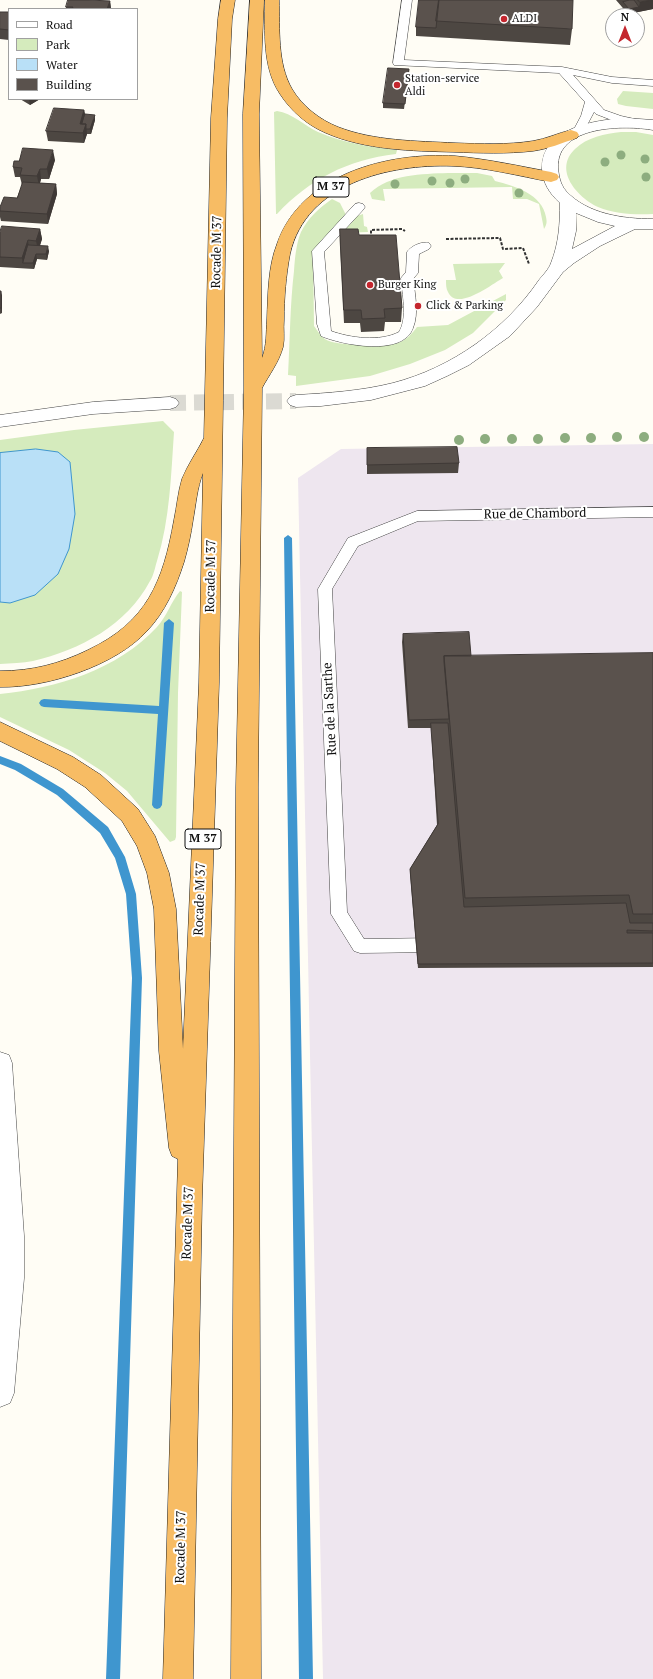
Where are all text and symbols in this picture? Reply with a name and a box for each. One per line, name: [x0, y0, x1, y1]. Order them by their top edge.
legend: [8, 8, 138, 100]
north arrow: [605, 8, 645, 48]
text: N: [621, 10, 629, 24]
place label: ALDI: [512, 12, 537, 26]
marker: ALDI: [499, 14, 509, 24]
text: Road: [46, 17, 73, 32]
text: Park: [46, 37, 70, 52]
text: Water: [46, 57, 78, 72]
place label: Station-service Aldi: [405, 72, 479, 98]
text: Building: [46, 77, 91, 92]
marker: Station-service Aldi: [392, 80, 402, 90]
road number: M 37: [313, 177, 349, 197]
street label: Rocade M 37: [209, 215, 225, 289]
place label: Burger King: [378, 278, 436, 292]
marker: Burger King: [365, 280, 375, 290]
place label: Click & Parking: [426, 299, 503, 313]
marker: Click & Parking: [413, 301, 423, 311]
street label: Rue de Chambord: [484, 505, 586, 523]
street label: Rocade M 37: [203, 539, 219, 613]
street label: Rue de la Sarthe: [320, 662, 340, 756]
road number: M 37: [185, 829, 221, 849]
street label: Rocade M 37: [191, 862, 209, 936]
street label: Rocade M 37: [179, 1186, 197, 1260]
street label: Rocade M 37: [173, 1510, 189, 1584]

